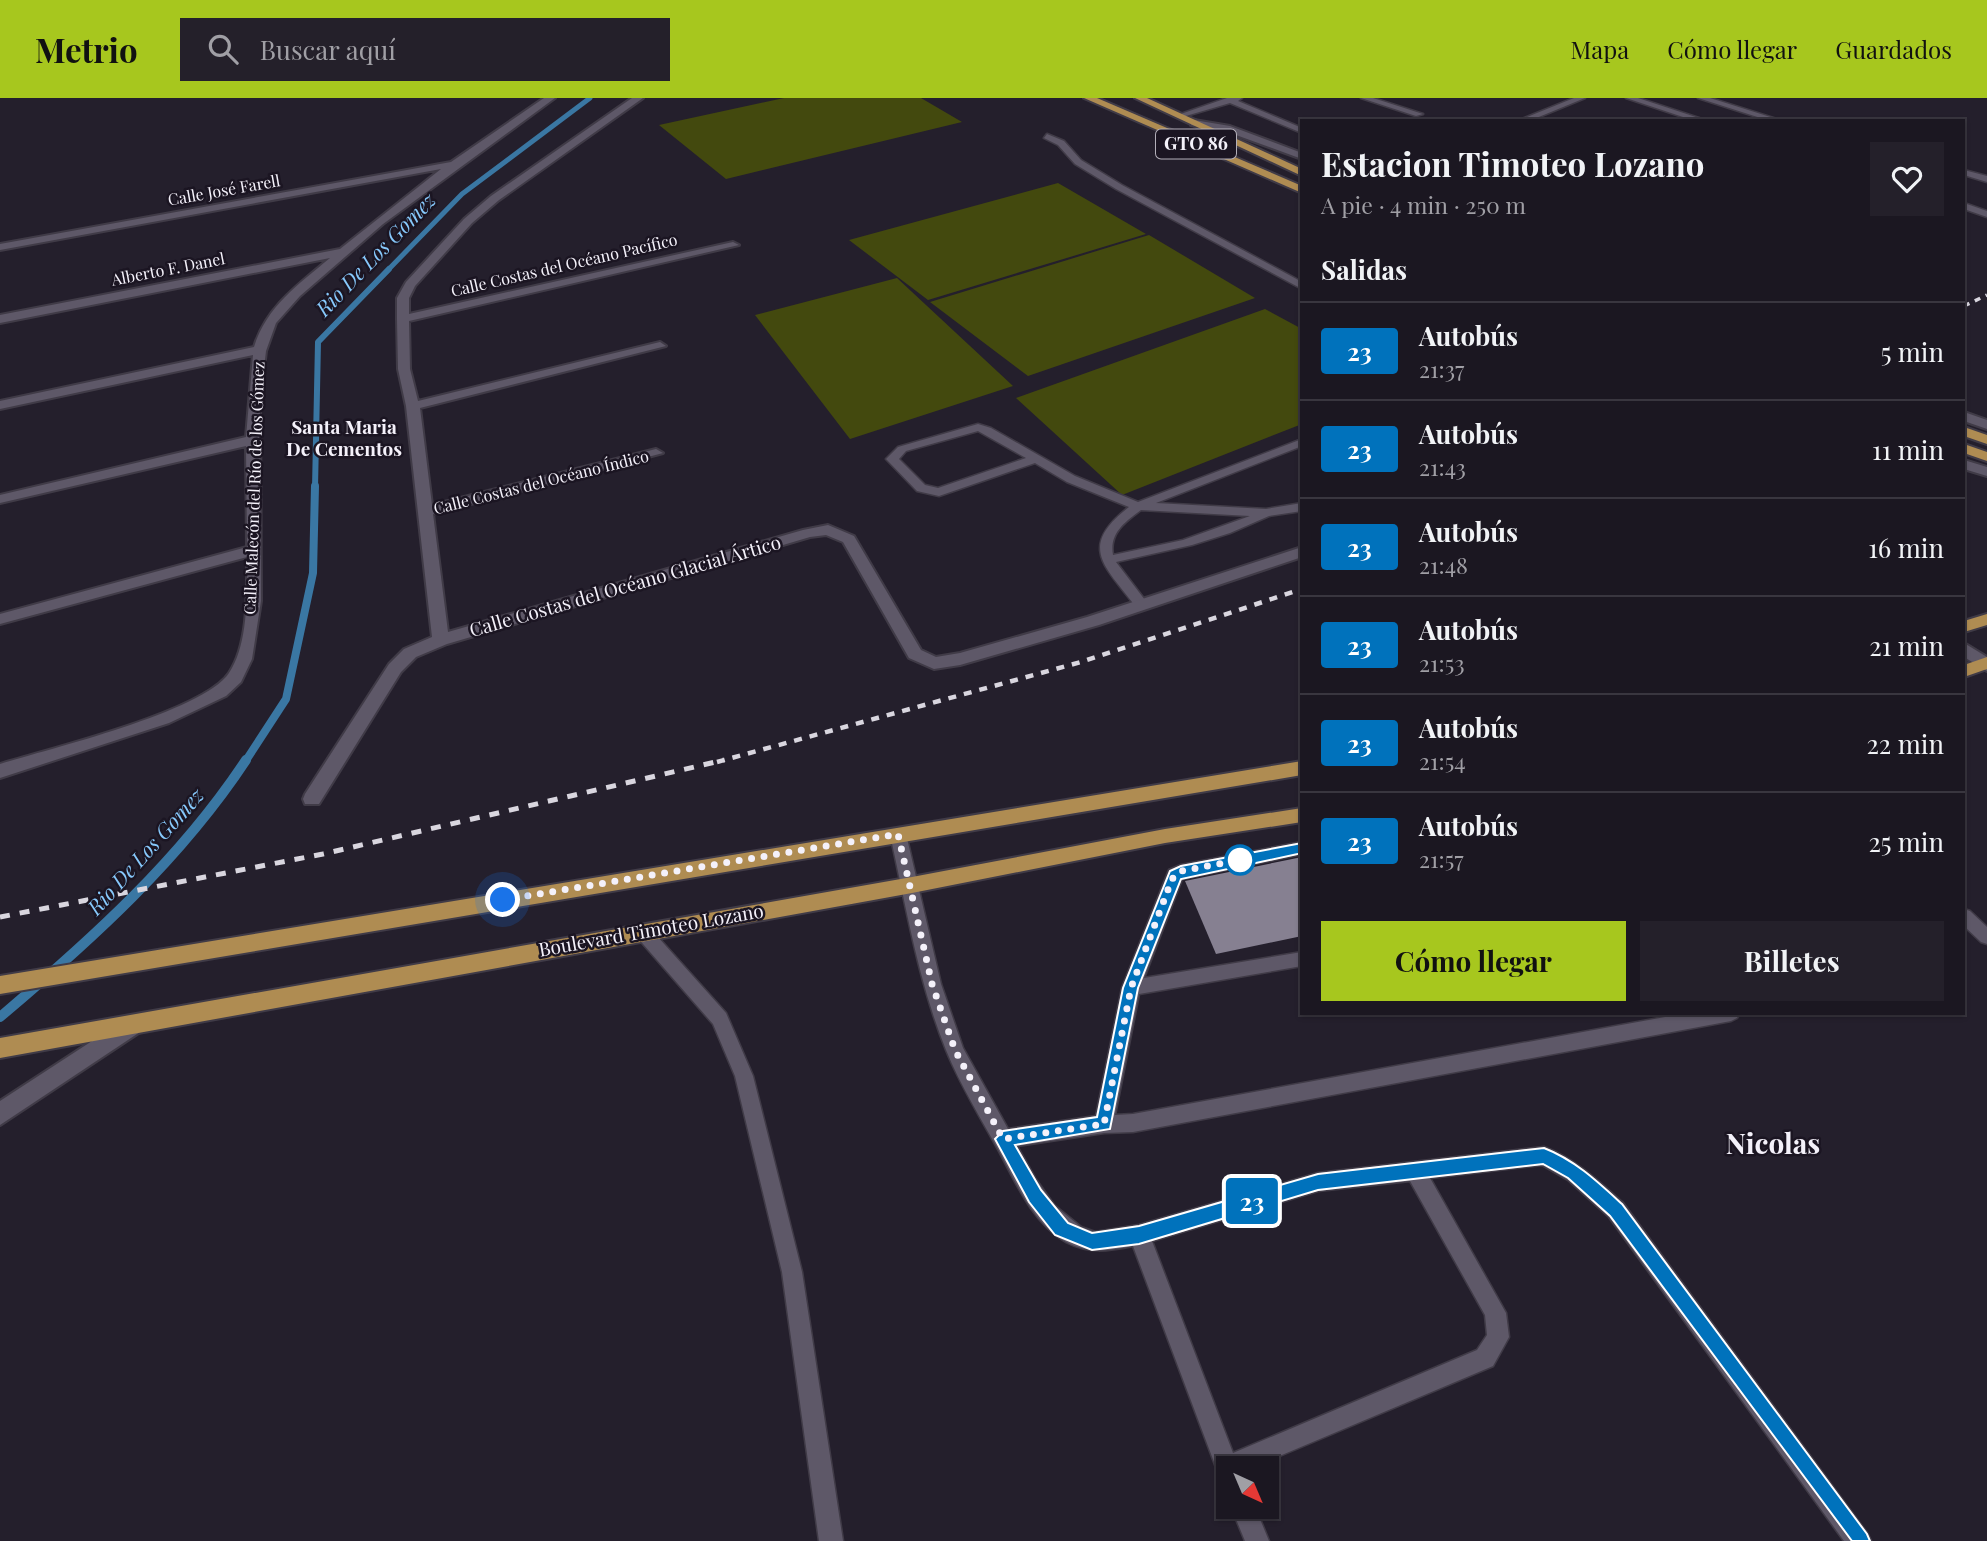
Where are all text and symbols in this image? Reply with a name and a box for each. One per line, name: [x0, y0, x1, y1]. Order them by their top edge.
search box: [180, 18, 670, 81]
text: Metrio: [35, 27, 138, 71]
icon: search: [204, 30, 242, 68]
text: Buscar aquí: [260, 32, 396, 67]
text: Mapa: [1571, 33, 1629, 65]
text: Cómo llegar: [1667, 33, 1797, 65]
text: Guardados: [1835, 33, 1952, 65]
road number: GTO 86: [1156, 130, 1236, 158]
text: Estacion Timoteo Lozano: [1321, 141, 1704, 185]
button: heart: [1870, 142, 1944, 216]
street label: Calle José Farell: [166, 169, 282, 210]
water label: Rio De Los Gomez: [308, 185, 441, 322]
text: A pie · 4 min · 250 m: [1321, 189, 1526, 220]
street label: Calle Costas del Océano Pacífico: [449, 228, 679, 301]
street label: Alberto F. Danel: [108, 247, 227, 290]
text: Salidas: [1321, 252, 1407, 287]
text: Autobús: [1419, 318, 1518, 353]
text: 5 min: [1881, 334, 1944, 369]
text: 23: [1347, 335, 1372, 367]
text: 21:37: [1419, 353, 1464, 384]
street label: Calle Malecón del Río de los Gómez: [239, 361, 268, 615]
district label: Santa Maria De Cementos: [286, 413, 402, 461]
text: Autobús: [1419, 416, 1518, 451]
text: 11 min: [1872, 432, 1944, 467]
text: 23: [1347, 433, 1372, 465]
street label: Calle Costas del Océano Índico: [431, 445, 651, 518]
text: 21:43: [1419, 451, 1466, 482]
text: Autobús: [1419, 514, 1518, 549]
street label: Calle Costas del Océano Glacial Ártico: [466, 528, 784, 642]
text: 16 min: [1868, 530, 1944, 565]
text: 23: [1347, 531, 1372, 563]
text: 21:48: [1419, 549, 1468, 580]
text: Autobús: [1419, 612, 1518, 647]
text: 21 min: [1869, 628, 1944, 663]
text: 23: [1347, 629, 1372, 661]
text: 21:53: [1419, 647, 1465, 678]
text: Autobús: [1419, 710, 1518, 745]
text: 22 min: [1866, 726, 1944, 761]
text: 23: [1347, 727, 1372, 759]
text: 21:54: [1419, 745, 1466, 776]
water label: Rio De Los Gomez: [79, 781, 209, 921]
text: Autobús: [1419, 808, 1518, 843]
text: 25 min: [1868, 824, 1944, 859]
text: 23: [1347, 825, 1372, 857]
text: 21:57: [1419, 843, 1464, 874]
unlabelled marker: [1225, 845, 1255, 875]
your location: [485, 882, 520, 917]
street label: Boulevard Timoteo Lozano: [536, 896, 765, 962]
button: Cómo llegar: [1321, 921, 1626, 1001]
button: Billetes: [1640, 921, 1944, 1001]
district label: Nicolas: [1726, 1124, 1820, 1161]
line badge: 23: [1220, 1178, 1284, 1224]
text: 23: [1240, 1185, 1264, 1217]
north arrow: [1216, 1456, 1279, 1519]
map controls: [1216, 1456, 1279, 1519]

